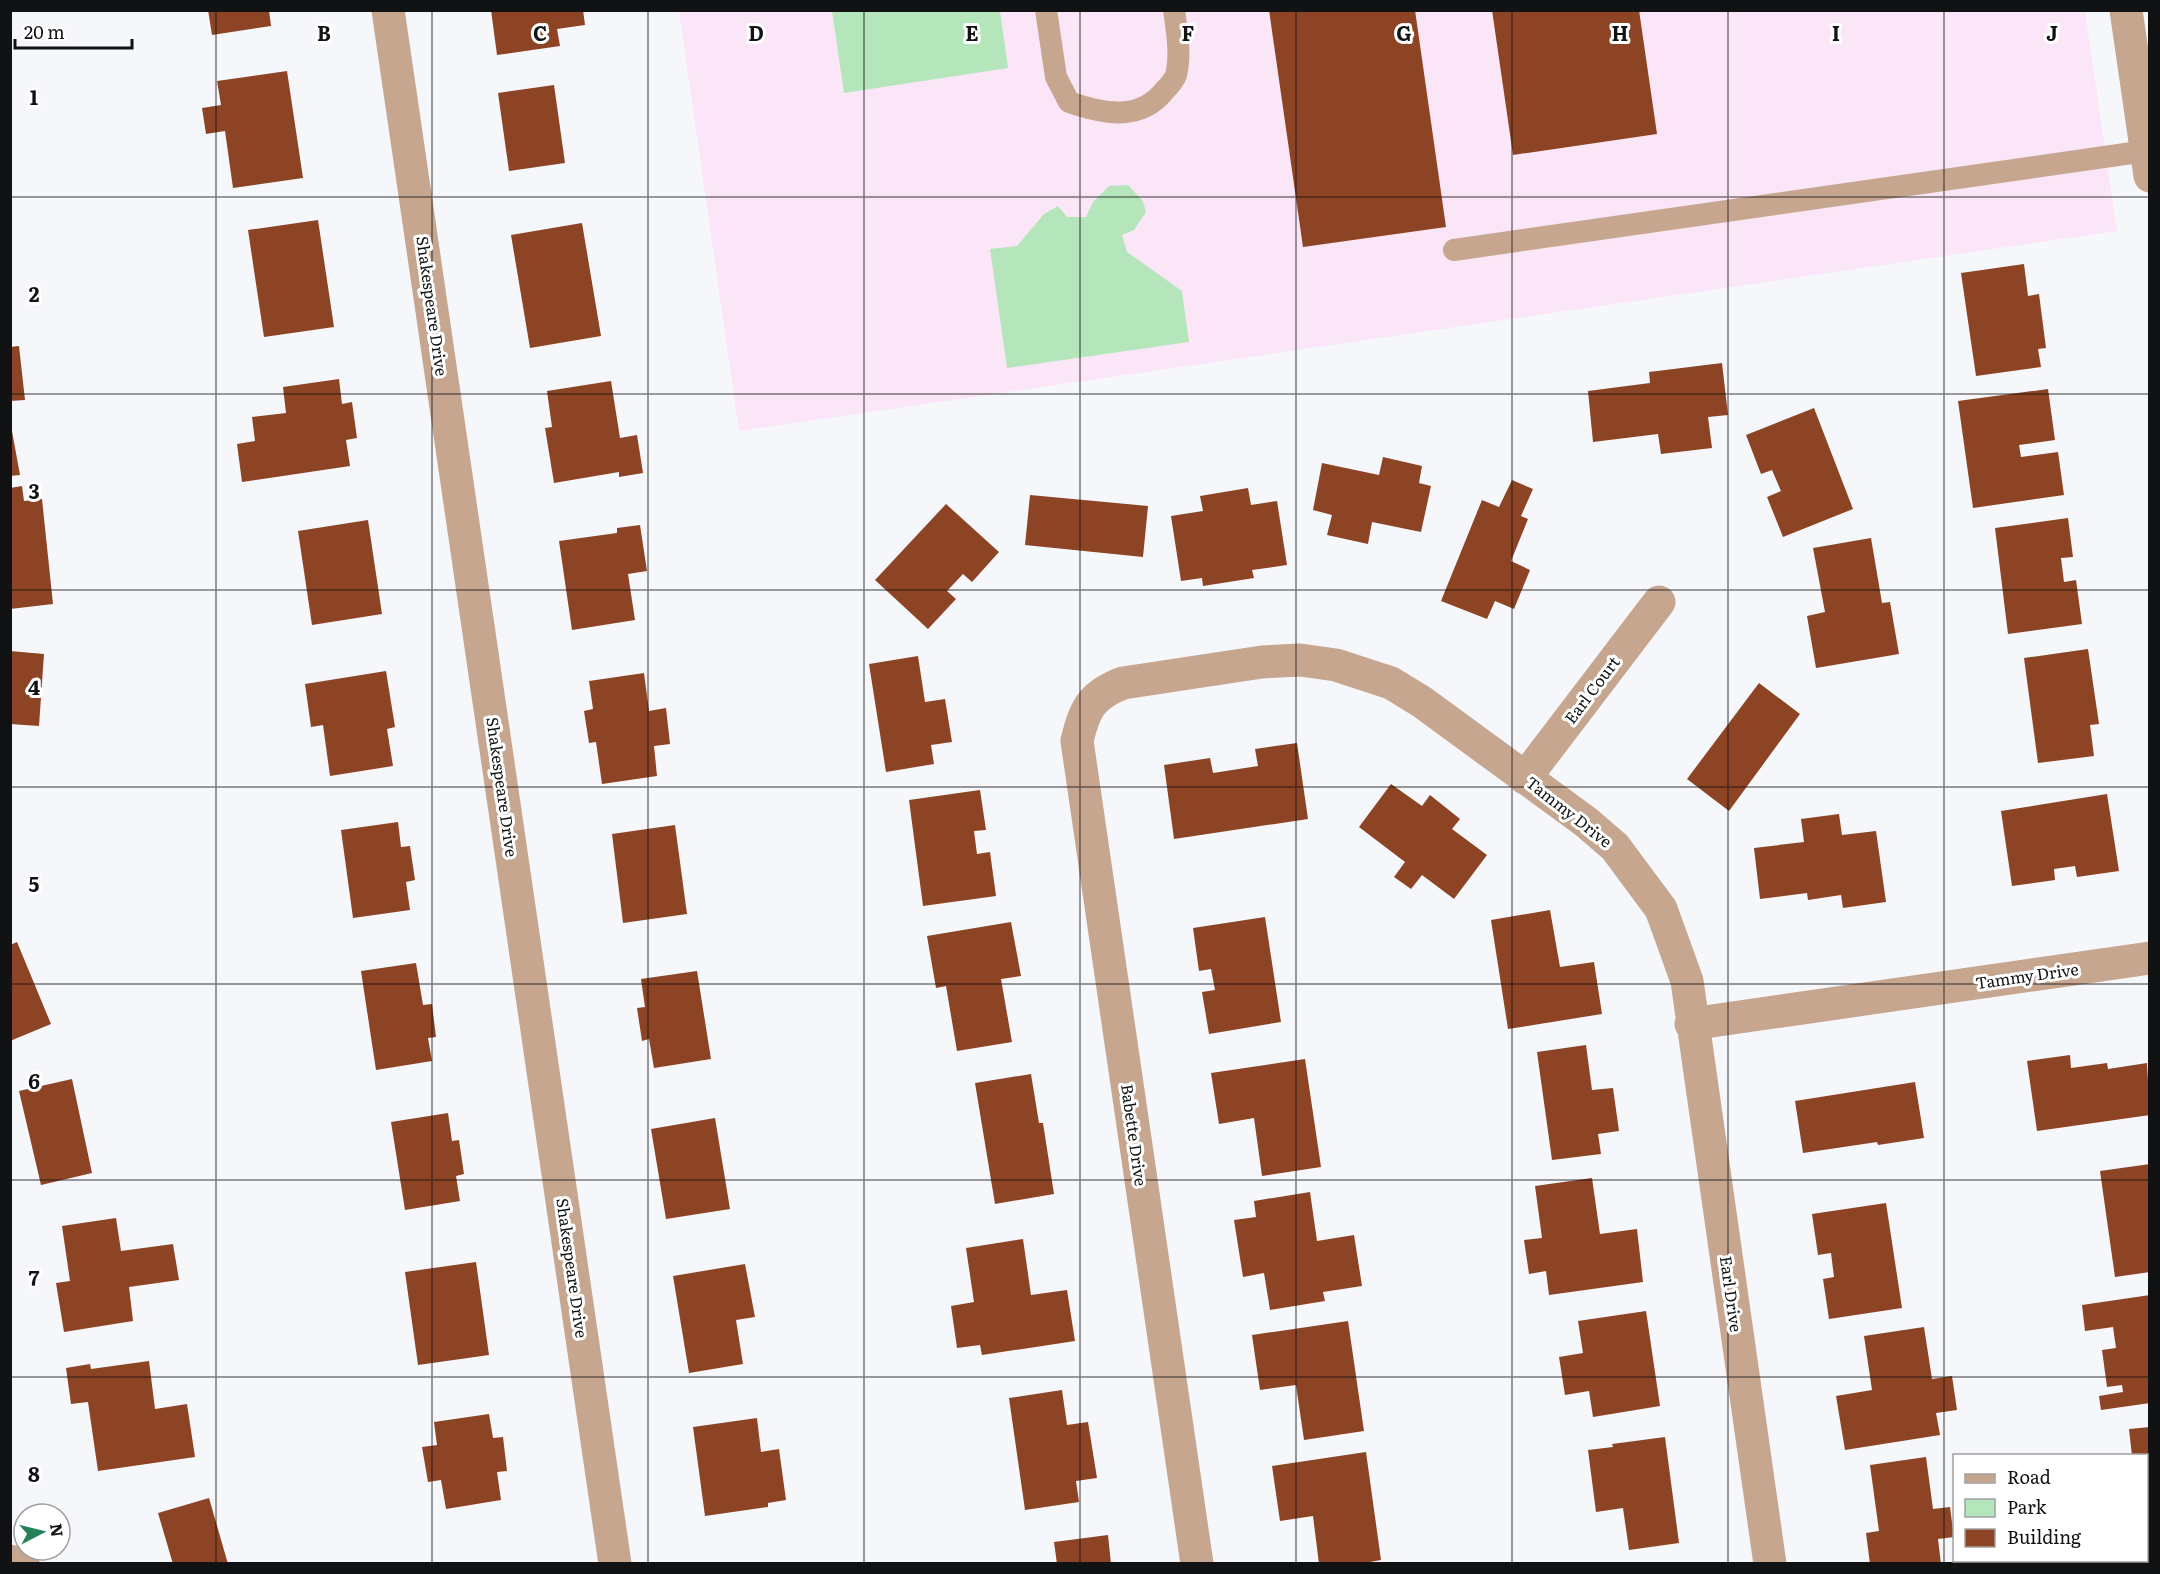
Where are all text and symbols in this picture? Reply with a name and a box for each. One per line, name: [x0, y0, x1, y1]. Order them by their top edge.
scale bar: [15, 12, 132, 50]
text: B: [317, 17, 331, 47]
text: C: [533, 17, 547, 47]
text: D: [748, 17, 764, 47]
text: E: [965, 17, 979, 47]
text: F: [1182, 17, 1195, 47]
text: G: [1396, 17, 1412, 47]
text: H: [1612, 17, 1628, 47]
text: I: [1832, 17, 1840, 47]
text: J: [2046, 17, 2058, 47]
text: 20 m: [24, 18, 65, 45]
text: 1: [30, 81, 38, 111]
street label: Shakespeare Drive: [411, 234, 455, 377]
text: 2: [29, 278, 40, 308]
text: 3: [28, 475, 40, 505]
street label: Earl Court: [1558, 650, 1625, 728]
text: 4: [28, 671, 40, 701]
street label: Shakespeare Drive: [481, 715, 525, 858]
street label: Tammy Drive: [1521, 770, 1618, 853]
text: 5: [29, 868, 40, 898]
street label: Tammy Drive: [1974, 956, 2080, 994]
text: 6: [28, 1065, 40, 1095]
street label: Babette Drive: [1116, 1082, 1154, 1187]
street label: Shakespeare Drive: [551, 1196, 595, 1339]
street label: Earl Drive: [1715, 1254, 1749, 1333]
text: 7: [29, 1262, 40, 1292]
legend: [1953, 1454, 2148, 1562]
text: 8: [28, 1458, 40, 1488]
text: Road: [2007, 1463, 2051, 1490]
text: Park: [2007, 1493, 2048, 1520]
north arrow: [12, 1502, 72, 1562]
text: N: [45, 1522, 71, 1538]
text: Building: [2007, 1523, 2082, 1550]

